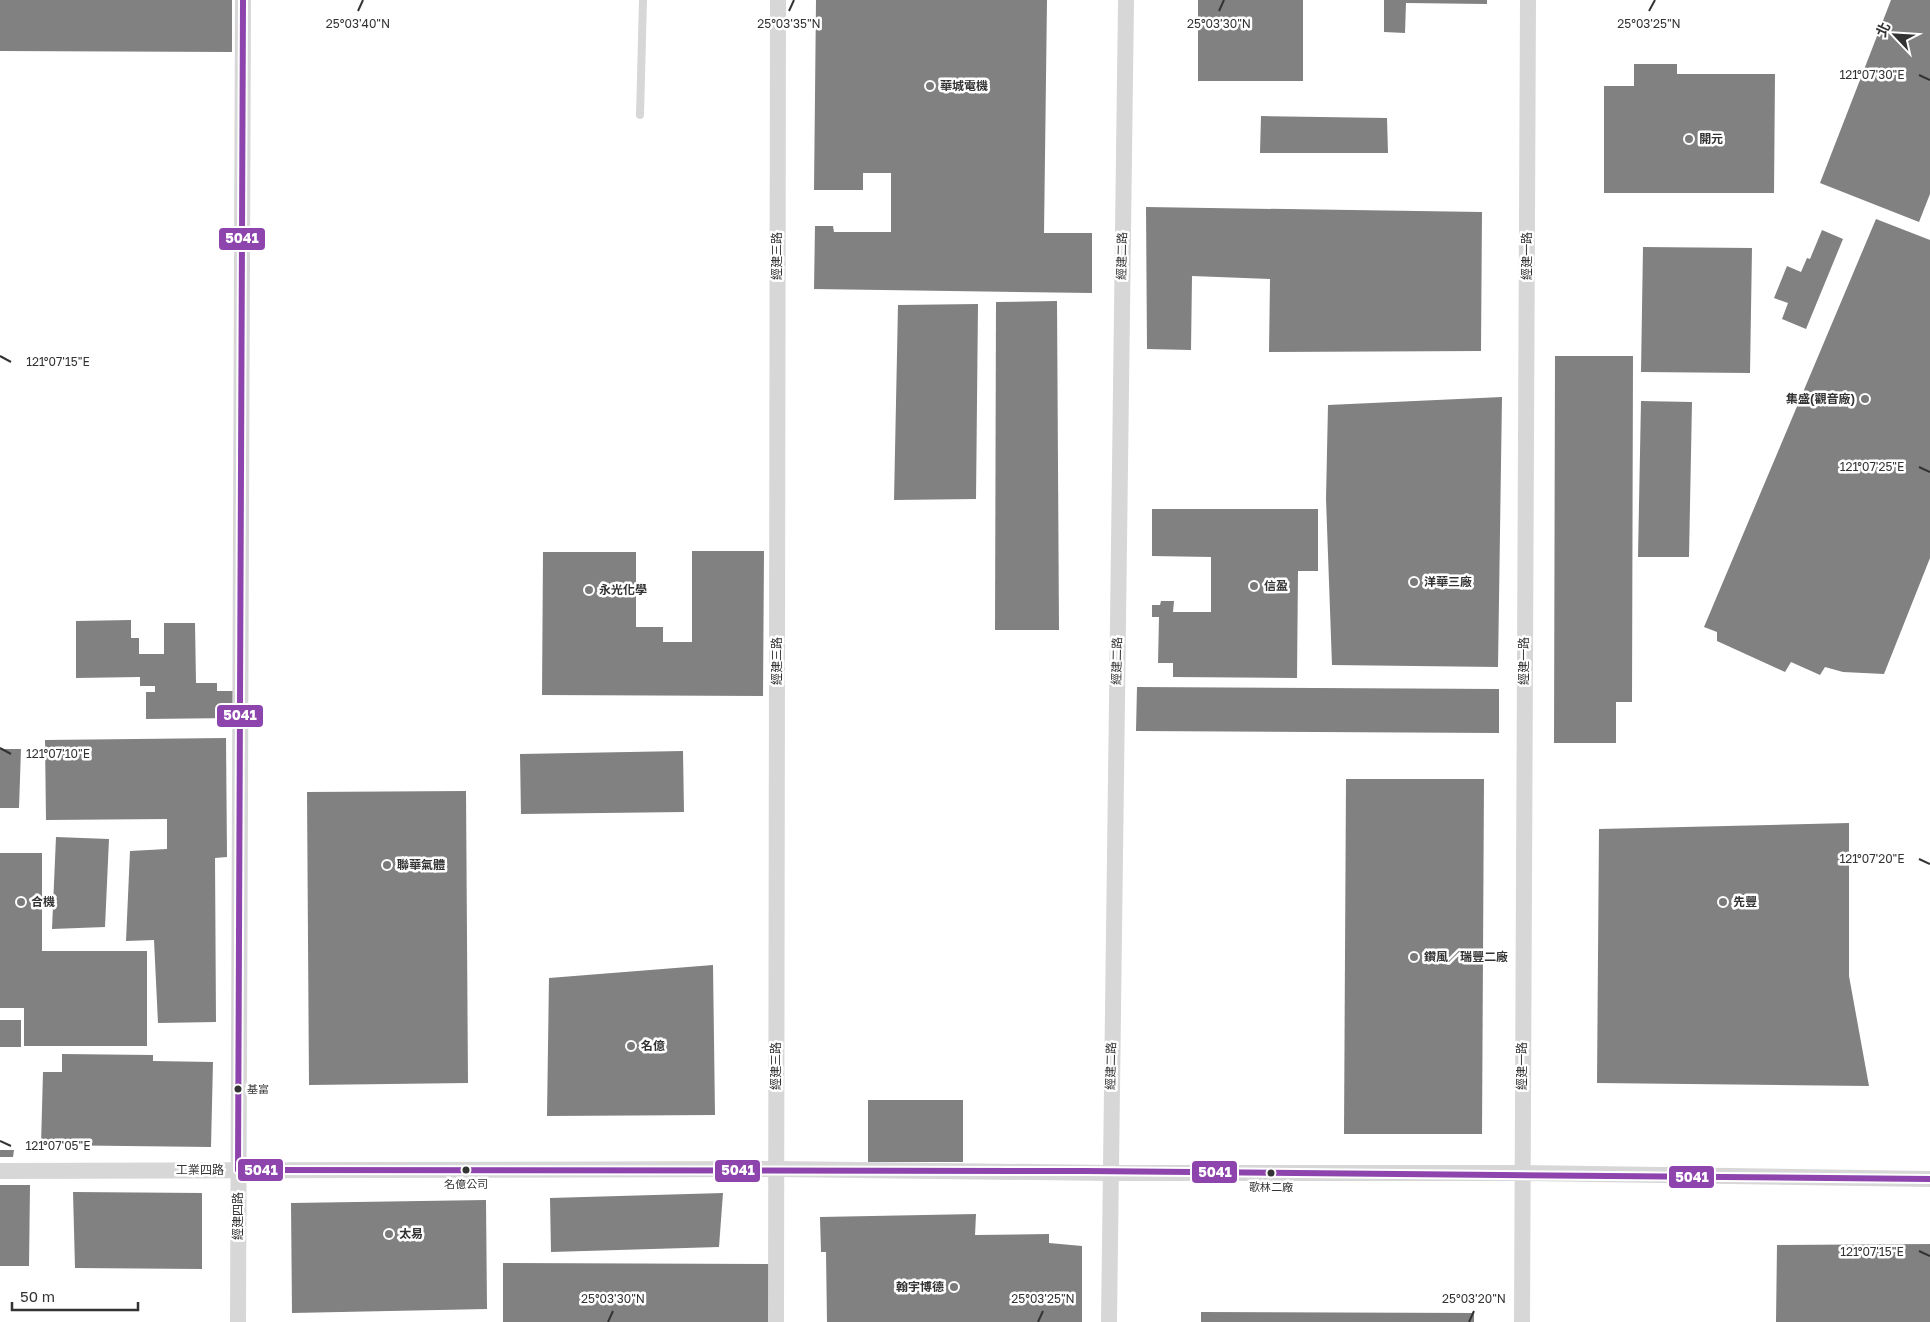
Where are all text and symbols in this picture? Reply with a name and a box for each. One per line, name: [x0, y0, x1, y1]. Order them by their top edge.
north arrow: [1870, 10, 1920, 60]
text: 25°03'40"N: [326, 16, 390, 31]
text: 25°03'35"N: [757, 16, 821, 31]
text: 25°03'30"N: [1187, 16, 1251, 31]
text: 25°03'25"N: [1617, 16, 1681, 31]
text: 北: [1872, 19, 1893, 39]
text: 121°07'30"E: [1839, 67, 1905, 82]
place label: 華城電機: [940, 78, 988, 93]
marker: 華城電機: [924, 80, 936, 92]
place label: 開元: [1699, 131, 1723, 146]
marker: 開元: [1683, 133, 1695, 145]
line badge: 5041: [218, 227, 266, 251]
text: 5041: [225, 229, 259, 246]
street label: 經建三路: [769, 232, 784, 280]
street label: 經建二路: [1114, 232, 1129, 280]
street label: 經建一路: [1519, 232, 1534, 280]
text: 121°07'15"E: [26, 354, 90, 369]
place label: 集盛(觀音廠): [1786, 391, 1855, 406]
marker: 集盛(觀音廠): [1859, 393, 1871, 405]
text: 121°07'25"E: [1840, 459, 1904, 474]
place label: 洋華三廠: [1424, 574, 1472, 589]
marker: 洋華三廠: [1408, 576, 1420, 588]
place label: 信盈: [1264, 578, 1288, 593]
marker: 信盈: [1248, 580, 1260, 592]
place label: 永光化學: [599, 582, 647, 597]
marker: 永光化學: [583, 584, 595, 596]
street label: 經建三路: [769, 637, 784, 685]
street label: 經建二路: [1109, 637, 1124, 685]
street label: 經建一路: [1516, 637, 1531, 685]
line badge: 5041: [216, 704, 264, 728]
text: 5041: [223, 706, 257, 723]
text: 121°07'10"E: [26, 746, 90, 761]
text: 121°07'20"E: [1839, 851, 1905, 866]
place label: 聯華氣體: [397, 857, 445, 872]
marker: 聯華氣體: [381, 859, 393, 871]
place label: 合機: [31, 894, 55, 909]
place label: 先豐: [1733, 894, 1757, 909]
marker: 合機: [15, 896, 27, 908]
marker: 先豐: [1717, 896, 1729, 908]
place label: 鑽風／瑞豐二廠: [1424, 949, 1508, 964]
marker: 鑽風／瑞豐二廠: [1408, 951, 1420, 963]
place label: 名億: [641, 1038, 665, 1053]
marker: 名億: [625, 1040, 637, 1052]
street label: 經建三路: [768, 1042, 783, 1090]
street label: 經建二路: [1103, 1042, 1118, 1090]
street label: 經建一路: [1514, 1042, 1529, 1090]
place label: 基富: [247, 1082, 269, 1095]
marker: 基富: [233, 1084, 243, 1094]
text: 121°07'05"E: [25, 1138, 91, 1153]
line badge: 5041: [237, 1158, 284, 1182]
line badge: 5041: [714, 1159, 761, 1183]
line badge: 5041: [1191, 1160, 1238, 1184]
text: 5041: [244, 1161, 278, 1178]
text: 5041: [721, 1161, 755, 1178]
street label: 工業四路: [176, 1162, 224, 1177]
text: 5041: [1198, 1163, 1232, 1180]
marker: 名億公司: [461, 1165, 471, 1175]
line badge: 5041: [1668, 1165, 1715, 1189]
marker: 歌林二廠: [1266, 1168, 1276, 1178]
text: 5041: [1675, 1168, 1709, 1185]
place label: 名億公司: [444, 1177, 488, 1190]
place label: 歌林二廠: [1249, 1180, 1293, 1193]
street label: 經建四路: [230, 1192, 245, 1240]
place label: 太易: [399, 1226, 423, 1241]
marker: 太易: [383, 1228, 395, 1240]
text: 121°07'15"E: [1840, 1244, 1904, 1259]
place label: 翰宇博德: [896, 1279, 944, 1294]
scale bar: [12, 1280, 139, 1312]
marker: 翰宇博德: [948, 1281, 960, 1293]
text: 50 m: [20, 1287, 55, 1305]
text: 25°03'30"N: [581, 1291, 645, 1306]
text: 25°03'25"N: [1011, 1291, 1075, 1306]
text: 25°03'20"N: [1442, 1291, 1506, 1306]

